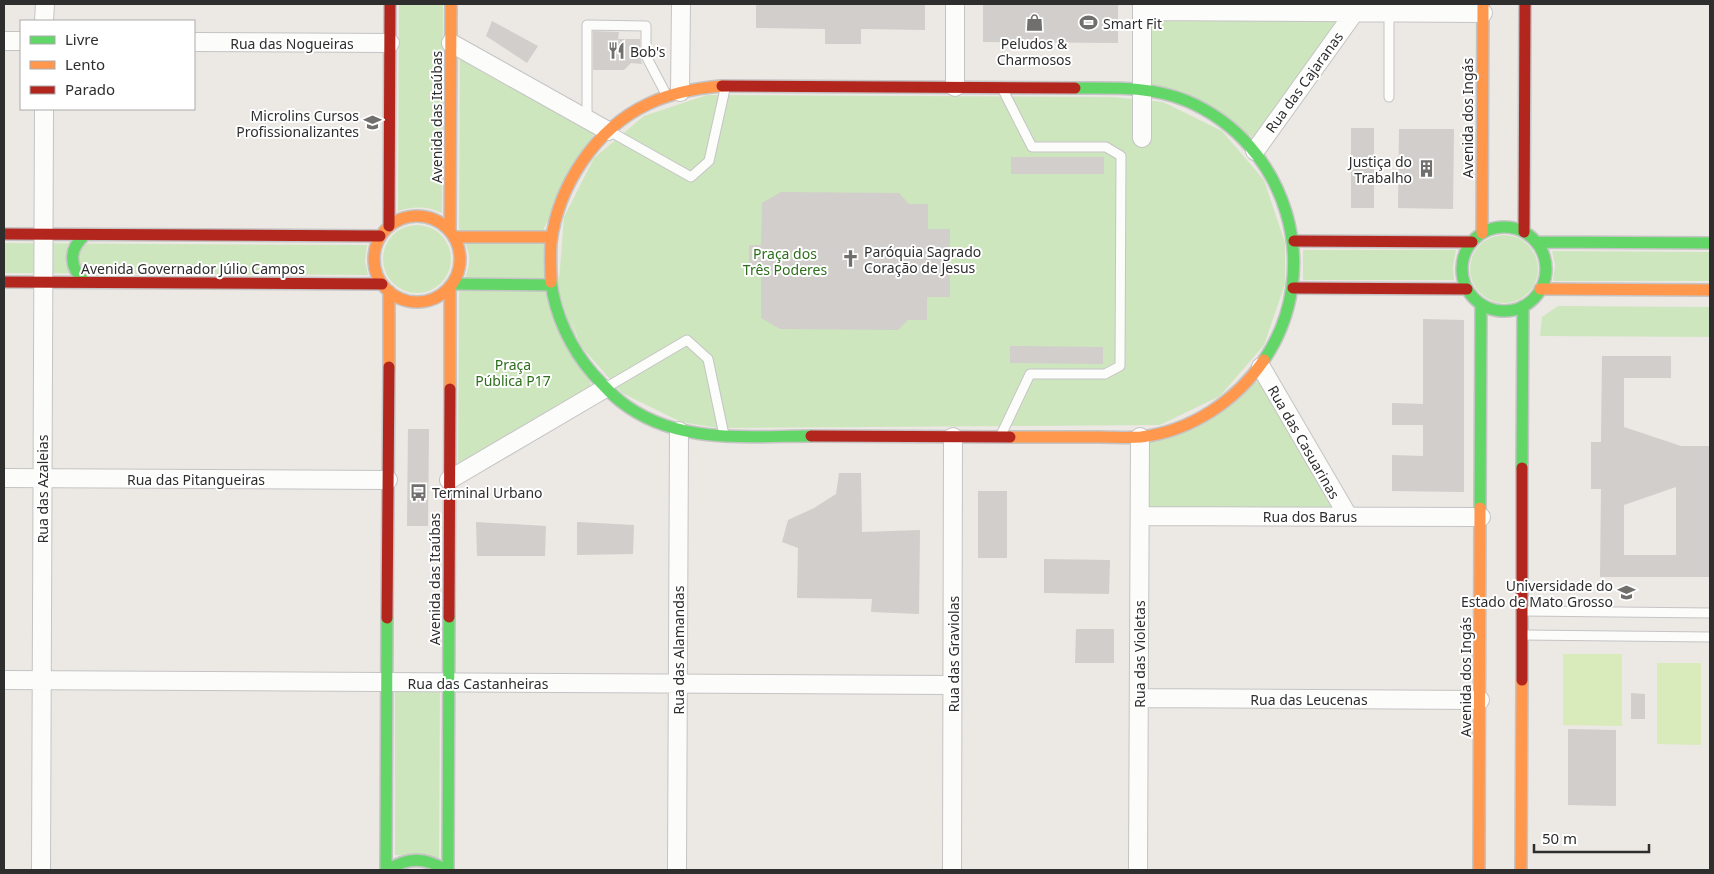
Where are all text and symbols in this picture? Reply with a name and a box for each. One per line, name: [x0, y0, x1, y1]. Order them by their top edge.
shop icon: Peludos & Charmosos: [1024, 13, 1044, 33]
sports icon: Smart Fit: [1079, 13, 1099, 33]
place label: Smart Fit: [1103, 14, 1162, 33]
legend: [20, 20, 195, 110]
street label: Rua das Cajaranas: [1261, 27, 1347, 136]
text: Livre: [65, 29, 99, 49]
street label: Rua das Nogueiras: [230, 34, 354, 53]
place label: Peludos & Charmosos: [997, 34, 1072, 69]
restaurant icon: Bob's: [606, 41, 626, 61]
place label: Bob's: [630, 42, 666, 61]
street label: Avenida das Itaúbas: [427, 50, 446, 183]
text: Lento: [65, 54, 105, 74]
street label: Avenida dos Ingás: [1458, 58, 1477, 178]
text: Parado: [65, 79, 115, 99]
place label: Microlins Cursos Profissionalizantes: [236, 106, 359, 141]
school or university icon: Microlins Cursos Profissionalizantes: [363, 113, 383, 133]
place label: Justiça do Trabalho: [1347, 152, 1412, 187]
building icon: Justiça do Trabalho: [1416, 159, 1436, 179]
place label: Paróquia Sagrado Coração de Jesus: [864, 242, 981, 277]
park label: Praça dos Três Poderes: [743, 244, 827, 279]
church icon: Paróquia Sagrado Coração de Jesus: [840, 249, 860, 269]
street label: Avenida Governador Júlio Campos: [81, 259, 305, 278]
park label: Praça Pública P17: [475, 355, 551, 390]
street label: Rua das Casuarinas: [1264, 382, 1344, 503]
street label: Rua das Azaleias: [33, 434, 52, 543]
street label: Rua das Pitangueiras: [127, 470, 265, 489]
bus stop icon: Terminal Urbano: [408, 482, 428, 502]
place label: Terminal Urbano: [432, 483, 543, 502]
street label: Rua dos Barus: [1263, 507, 1357, 526]
street label: Avenida das Itaúbas: [425, 512, 444, 645]
place label: Universidade do Estado de Mato Grosso: [1461, 576, 1613, 611]
school or university icon: Universidade do Estado de Mato Grosso: [1617, 583, 1637, 603]
street label: Rua das Alamandas: [669, 585, 688, 714]
street label: Rua das Graviolas: [944, 595, 963, 712]
street label: Rua das Violetas: [1130, 600, 1149, 708]
street label: Avenida dos Ingás: [1456, 617, 1475, 737]
street label: Rua das Castanheiras: [408, 674, 549, 693]
street label: Rua das Leucenas: [1250, 690, 1368, 709]
scale bar: [1534, 822, 1649, 854]
text: 50 m: [1542, 828, 1577, 848]

